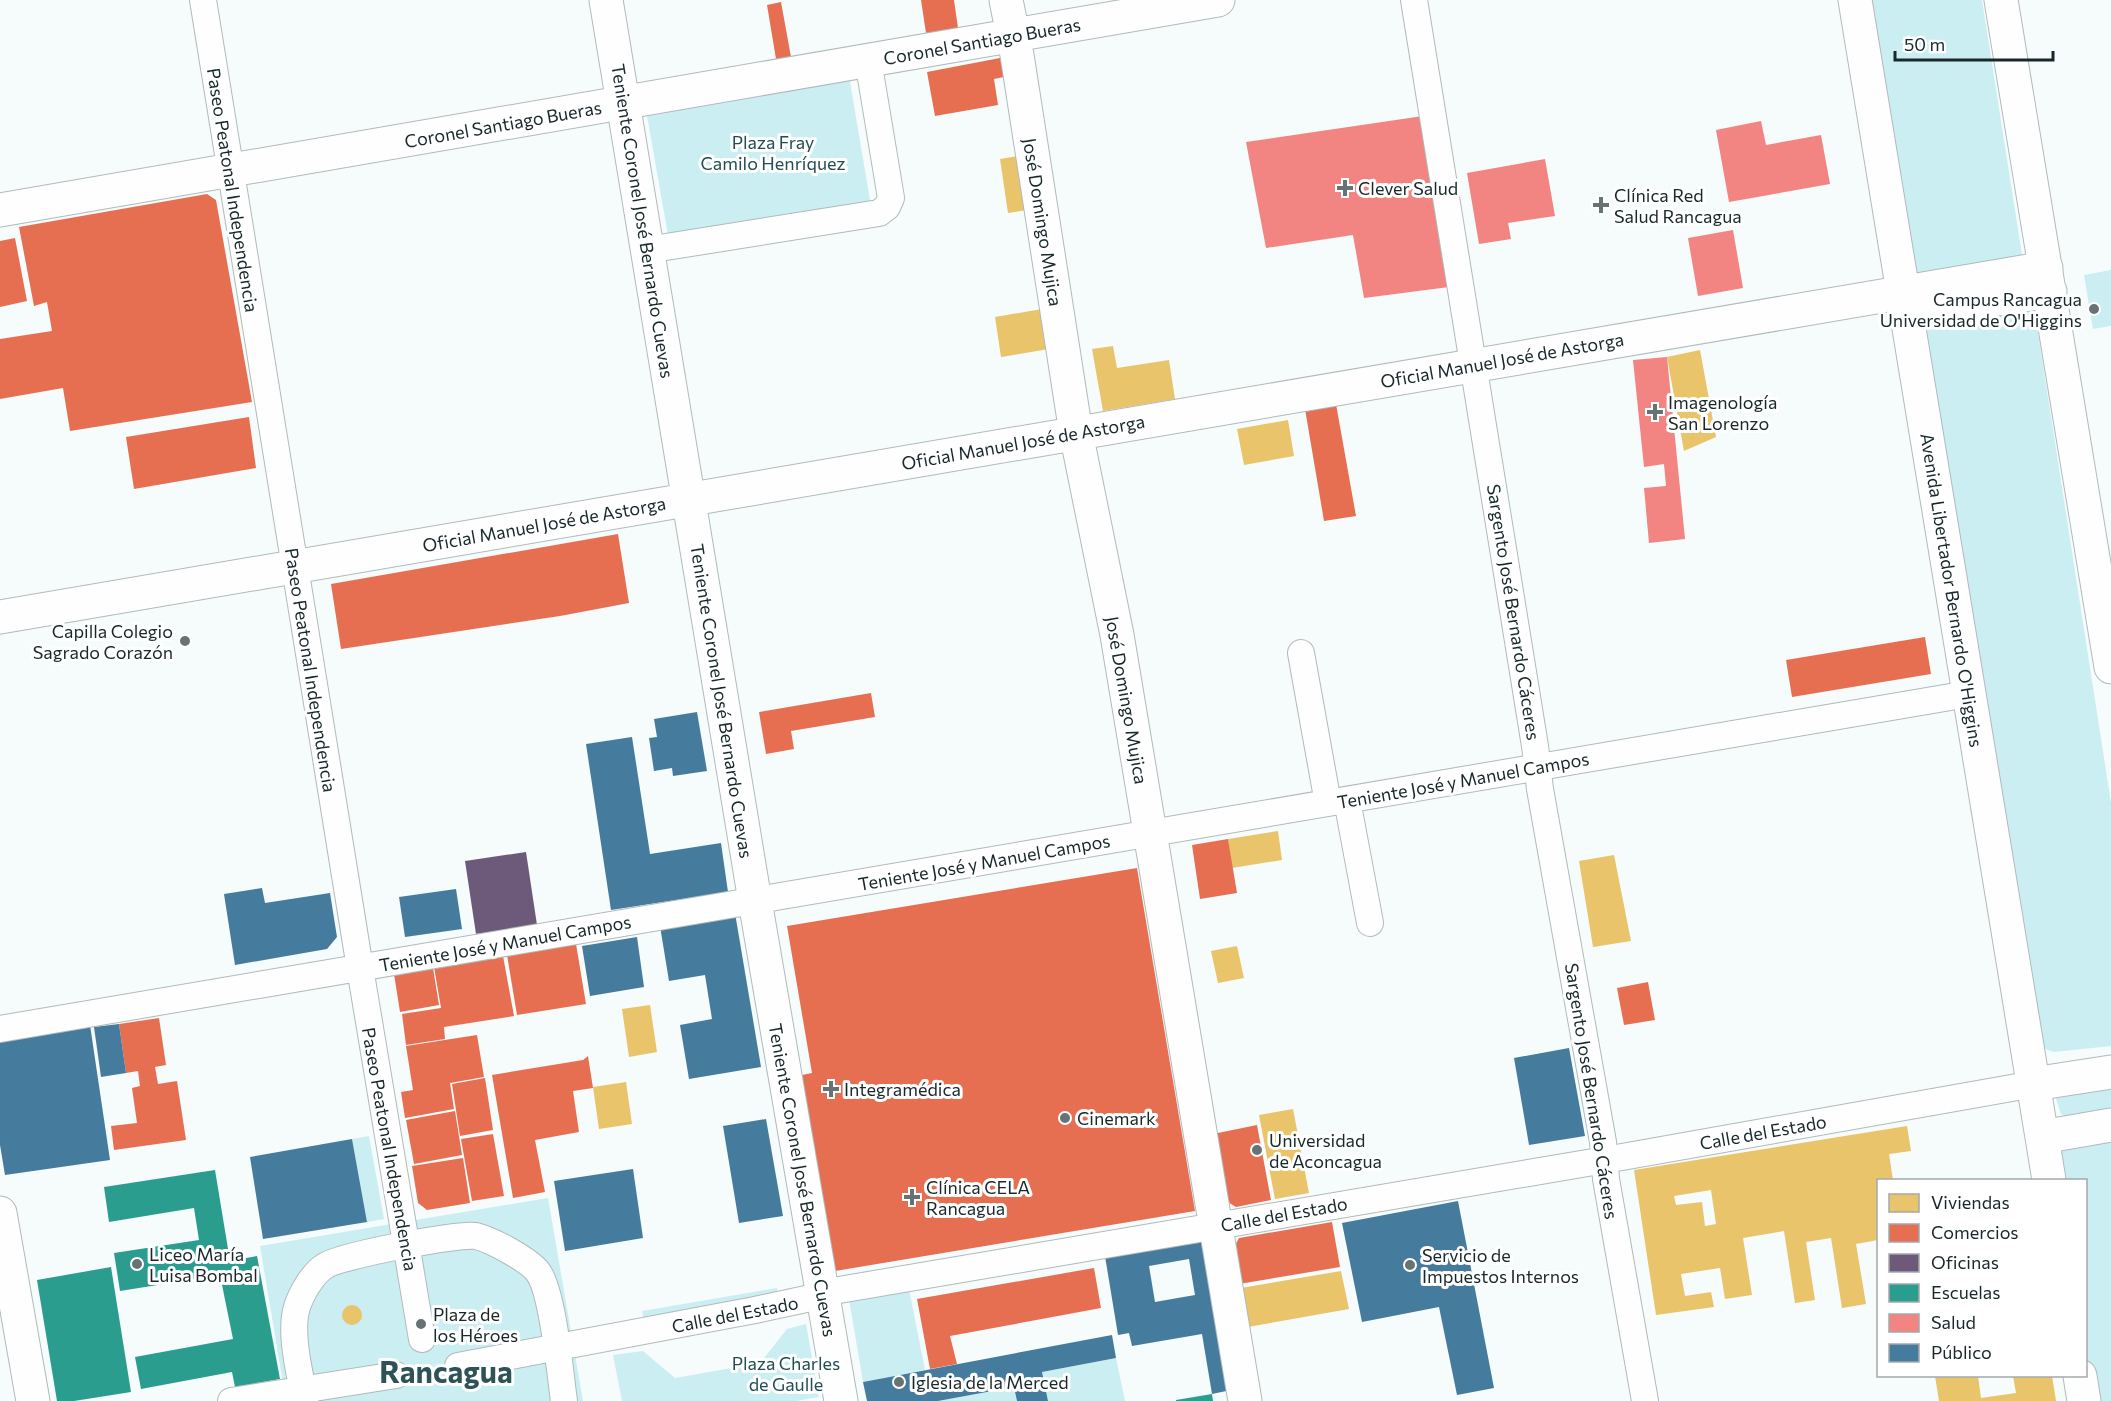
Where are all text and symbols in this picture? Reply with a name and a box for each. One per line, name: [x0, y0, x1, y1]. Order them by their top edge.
street label: Coronel Santiago Bueras: [882, 13, 1082, 69]
scale bar: [1895, 24, 2052, 62]
text: 50 m: [1904, 33, 1945, 55]
street label: Teniente Coronel José Bernardo Cuevas: [607, 62, 679, 380]
street label: Paseo Peatonal Independencia: [203, 66, 263, 314]
street label: Coronel Santiago Bueras: [403, 96, 603, 152]
park label: Plaza Fray Camilo Henríquez: [701, 131, 846, 174]
street label: José Domingo Mujica: [1019, 136, 1067, 308]
place label: Clever Salud: [1358, 177, 1458, 199]
marker: Clever Salud: [1336, 179, 1354, 197]
place label: Clínica Red Salud Rancagua: [1614, 184, 1742, 227]
marker: Clínica Red Salud Rancagua: [1592, 196, 1610, 214]
place label: Campus Rancagua Universidad de O'Higgins: [1880, 288, 2082, 331]
marker: Campus Rancagua Universidad de O'Higgins: [2087, 302, 2101, 316]
street label: Oficial Manuel José de Astorga: [1379, 328, 1625, 392]
place label: Imagenología San Lorenzo: [1668, 391, 1777, 434]
marker: Imagenología San Lorenzo: [1646, 403, 1664, 421]
street label: Oficial Manuel José de Astorga: [900, 410, 1146, 474]
street label: Avenida Libertador Bernardo O'Higgins: [1916, 431, 1988, 749]
street label: Sargento José Bernardo Cáceres: [1483, 482, 1545, 742]
street label: Oficial Manuel José de Astorga: [421, 492, 667, 556]
street label: Teniente Coronel José Bernardo Cuevas: [686, 542, 758, 860]
street label: Paseo Peatonal Independencia: [281, 546, 341, 794]
street label: José Domingo Mujica: [1101, 614, 1153, 786]
place label: Capilla Colegio Sagrado Corazón: [33, 620, 173, 663]
marker: Capilla Colegio Sagrado Corazón: [178, 634, 192, 648]
street label: Teniente José y Manuel Campos: [1335, 747, 1591, 813]
street label: Teniente José y Manuel Campos: [856, 829, 1112, 895]
street label: Teniente José y Manuel Campos: [377, 910, 633, 976]
street label: Sargento José Bernardo Cáceres: [1561, 961, 1623, 1221]
street label: Teniente Coronel José Bernardo Cuevas: [765, 1022, 841, 1338]
street label: Paseo Peatonal Independencia: [358, 1025, 422, 1273]
place label: Integramédica: [844, 1078, 961, 1100]
marker: Integramédica: [822, 1080, 840, 1098]
place label: Cinemark: [1077, 1107, 1156, 1129]
street label: Calle del Estado: [1698, 1110, 1828, 1154]
marker: Cinemark: [1058, 1111, 1072, 1125]
place label: Universidad de Aconcagua: [1269, 1129, 1382, 1172]
marker: Universidad de Aconcagua: [1250, 1143, 1264, 1157]
place label: Clínica CELA Rancagua: [926, 1176, 1030, 1219]
legend: [1877, 1179, 2087, 1377]
marker: Clínica CELA Rancagua: [903, 1188, 921, 1206]
text: Viviendas: [1931, 1191, 2010, 1213]
street label: Calle del Estado: [1219, 1192, 1349, 1236]
text: Comercios: [1931, 1221, 2018, 1243]
place label: Liceo María Luisa Bombal: [149, 1243, 258, 1286]
place label: Servicio de Impuestos Internos: [1422, 1244, 1579, 1287]
text: Oficinas: [1931, 1251, 1999, 1273]
marker: Liceo María Luisa Bombal: [130, 1257, 144, 1271]
marker: Servicio de Impuestos Internos: [1403, 1258, 1417, 1272]
text: Escuelas: [1931, 1281, 2000, 1303]
street label: Calle del Estado: [670, 1291, 800, 1337]
place label: Plaza de los Héroes: [433, 1303, 518, 1346]
text: Salud: [1931, 1311, 1976, 1333]
marker: Plaza de los Héroes: [414, 1317, 428, 1331]
text: Público: [1931, 1341, 1992, 1363]
district label: Rancagua: [379, 1352, 513, 1389]
park label: Plaza Charles de Gaulle: [732, 1352, 840, 1395]
place label: Iglesia de la Merced: [911, 1371, 1069, 1393]
marker: Iglesia de la Merced: [892, 1375, 906, 1389]

